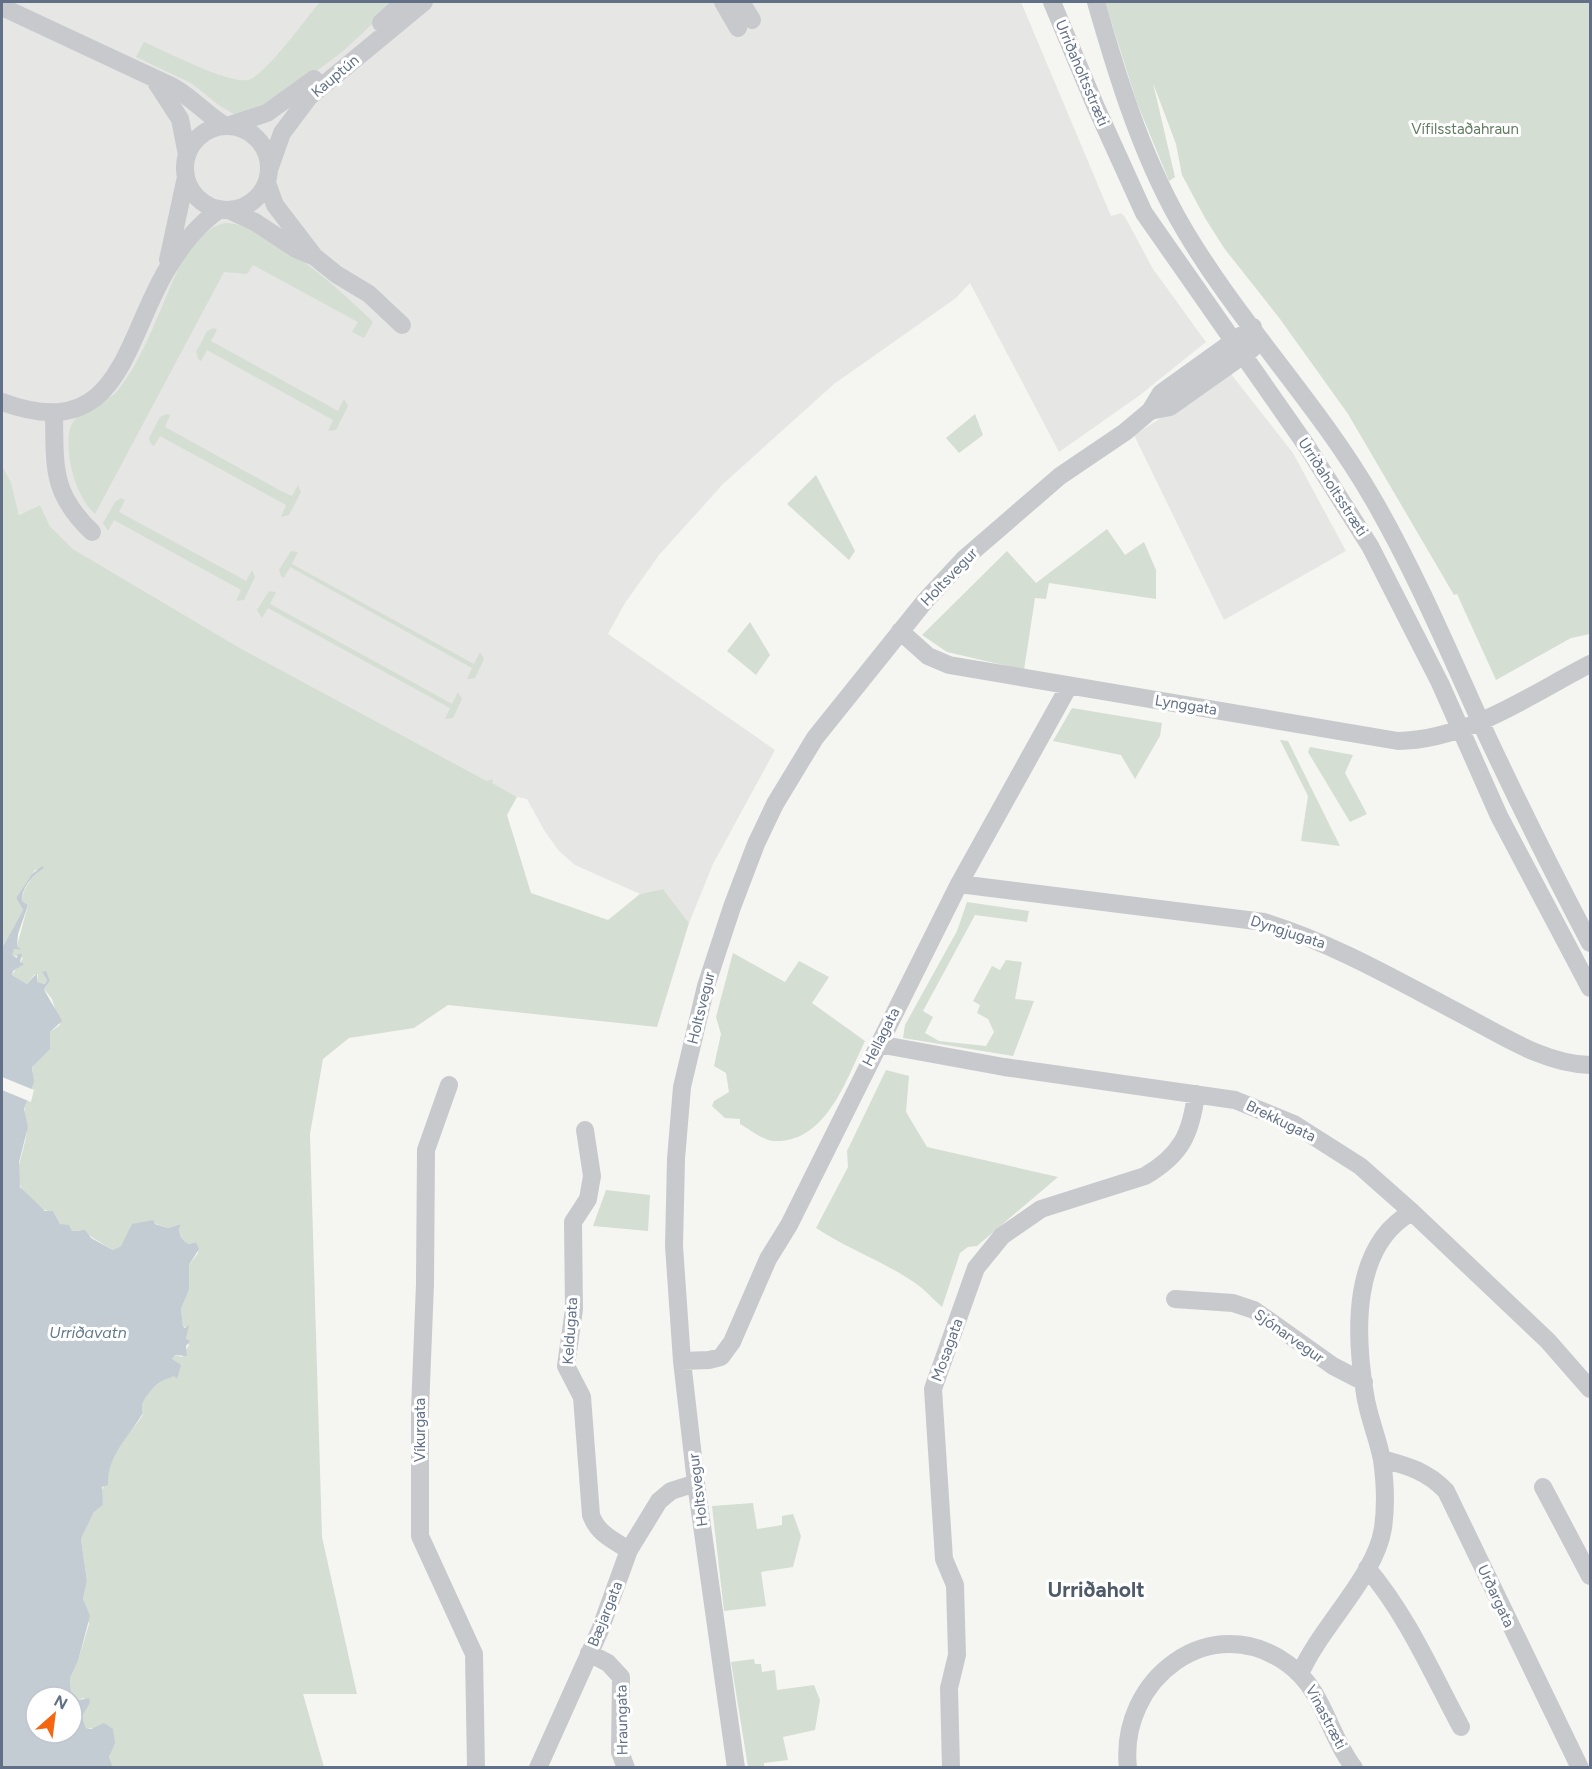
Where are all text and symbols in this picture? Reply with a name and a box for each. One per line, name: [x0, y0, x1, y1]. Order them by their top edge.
street label: Urriðaholtsstræti: [1051, 17, 1113, 129]
street label: Kauptún: [308, 51, 362, 101]
park label: Vífilsstaðahraun: [1411, 120, 1519, 138]
street label: Urriðaholtsstræti: [1294, 434, 1372, 540]
street label: Holtsvegur: [917, 544, 981, 610]
street label: Lynggata: [1154, 691, 1218, 719]
street label: Dyngjugata: [1248, 911, 1328, 953]
street label: Holtsvegur: [683, 970, 719, 1046]
street label: Hellagata: [859, 1005, 903, 1069]
street label: Brekkugata: [1243, 1096, 1319, 1146]
street label: Keldugata: [559, 1297, 581, 1365]
street label: Sjónarvegur: [1251, 1305, 1327, 1367]
street label: Mosagata: [927, 1316, 967, 1384]
water label: Urriðavatn: [49, 1323, 127, 1342]
street label: Víkurgata: [411, 1398, 429, 1462]
street label: Holtsvegur: [685, 1452, 711, 1528]
street label: Urðargata: [1474, 1562, 1518, 1630]
district label: Urriðaholt: [1047, 1577, 1145, 1602]
street label: Bæjargata: [584, 1579, 626, 1649]
street label: Vinastræti: [1302, 1682, 1350, 1752]
north arrow: [24, 1685, 84, 1745]
street label: Hraungata: [612, 1685, 632, 1755]
text: N: [51, 1691, 71, 1713]

